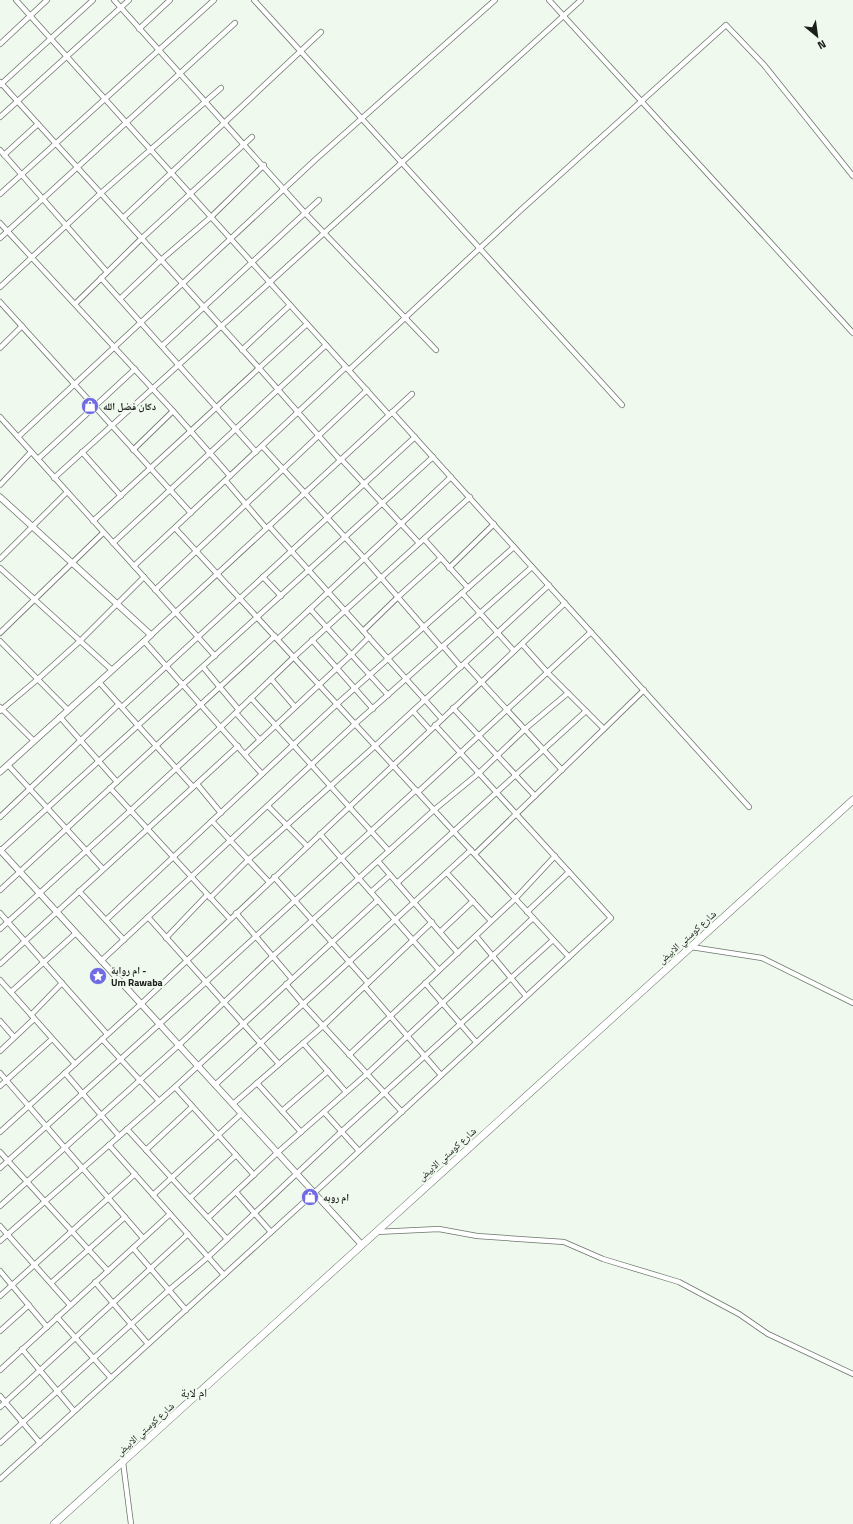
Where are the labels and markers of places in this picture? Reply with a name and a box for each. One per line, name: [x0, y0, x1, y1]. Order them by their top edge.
shop icon: دكان فضل الله: [80, 396, 100, 416]
place label: دكان فضل الله: [103, 399, 156, 414]
place label: ام روابة - Um Rawaba: [111, 963, 163, 990]
place icon: ام روابة - Um Rawaba: [88, 966, 108, 986]
shop icon: ام روبه: [300, 1187, 320, 1207]
place label: ام روبه: [323, 1190, 349, 1205]

